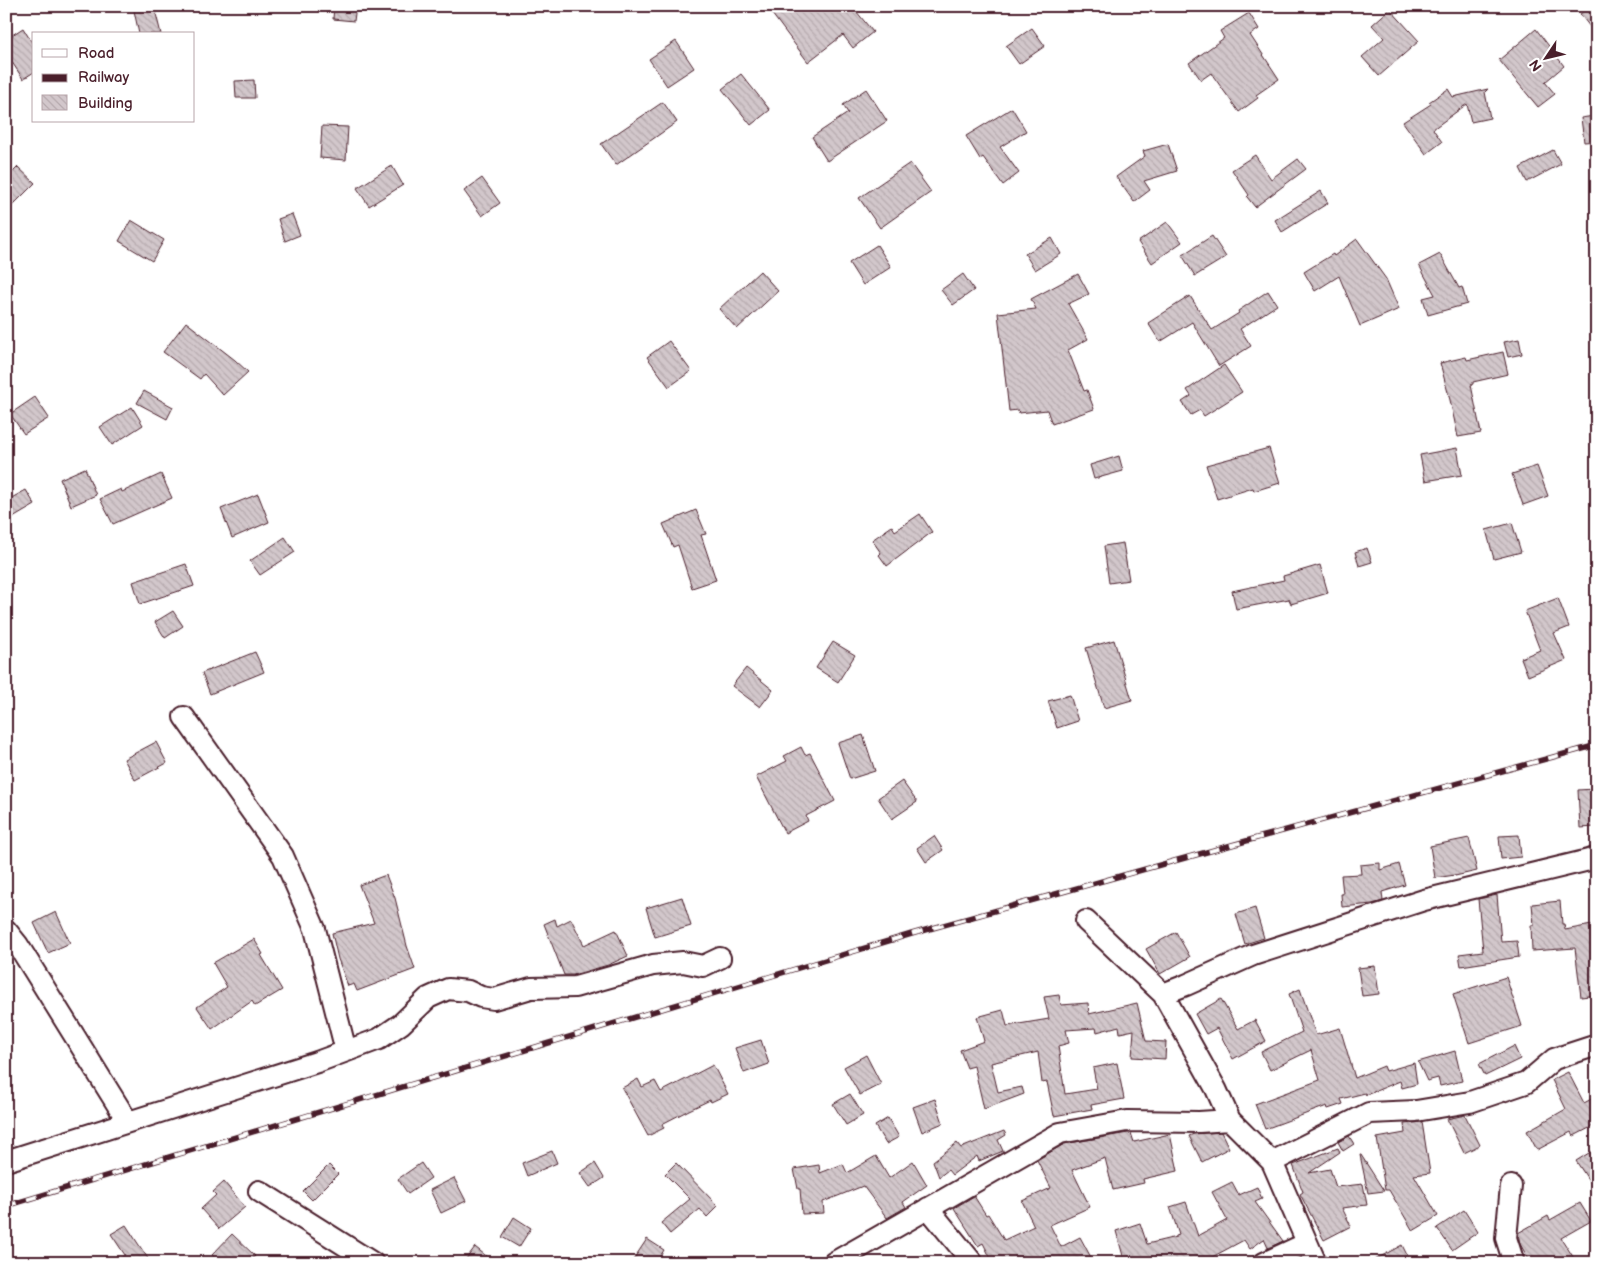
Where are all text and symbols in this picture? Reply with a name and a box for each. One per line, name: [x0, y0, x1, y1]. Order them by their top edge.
legend: [32, 32, 195, 122]
north arrow: [1520, 32, 1570, 82]
text: Road: [78, 44, 114, 63]
text: N: [1526, 56, 1546, 74]
text: Railway: [78, 68, 129, 87]
text: Building: [78, 94, 133, 113]

